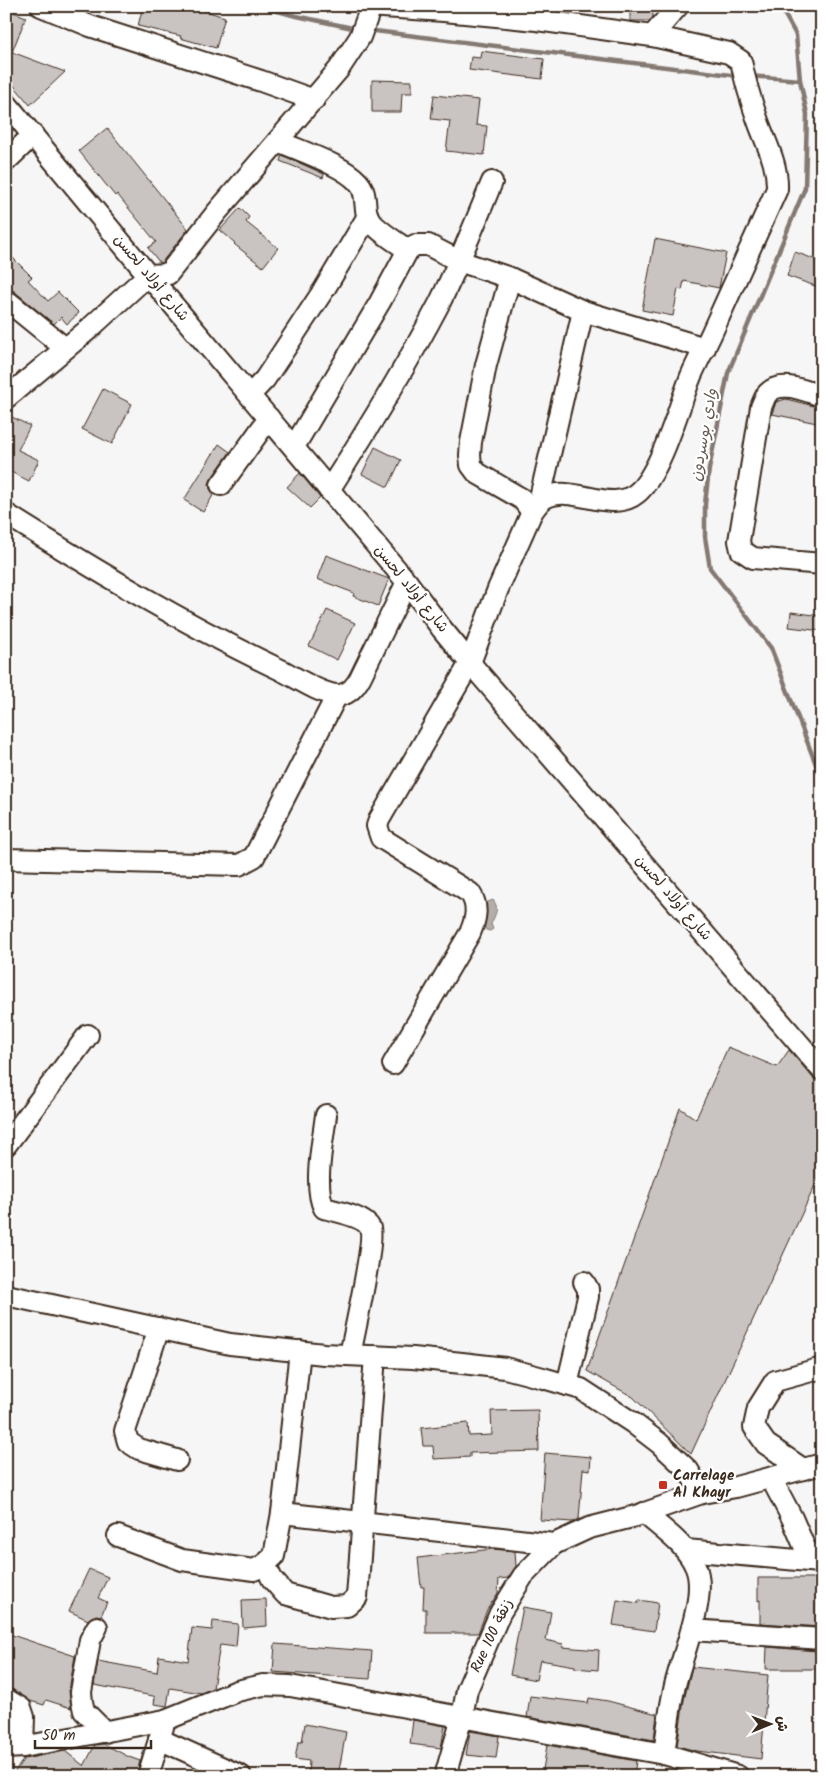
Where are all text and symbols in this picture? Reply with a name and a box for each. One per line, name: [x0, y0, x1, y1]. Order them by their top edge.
street label: شارع أولاد لحسن: [107, 229, 195, 327]
water label: وادي بوسردون: [684, 386, 725, 483]
street label: شارع أولاد لحسن: [368, 540, 454, 638]
street label: شارع أولاد لحسن: [629, 849, 717, 947]
place label: Carrelage Al Khayr: [673, 1464, 735, 1505]
marker: Carrelage Al Khayr: [657, 1479, 669, 1491]
street label: Rue 100 زنقة: [464, 1595, 520, 1677]
north arrow: [746, 1700, 796, 1750]
text: ش: [771, 1716, 793, 1732]
scale bar: [35, 1717, 151, 1749]
text: 50 m: [42, 1724, 76, 1748]

